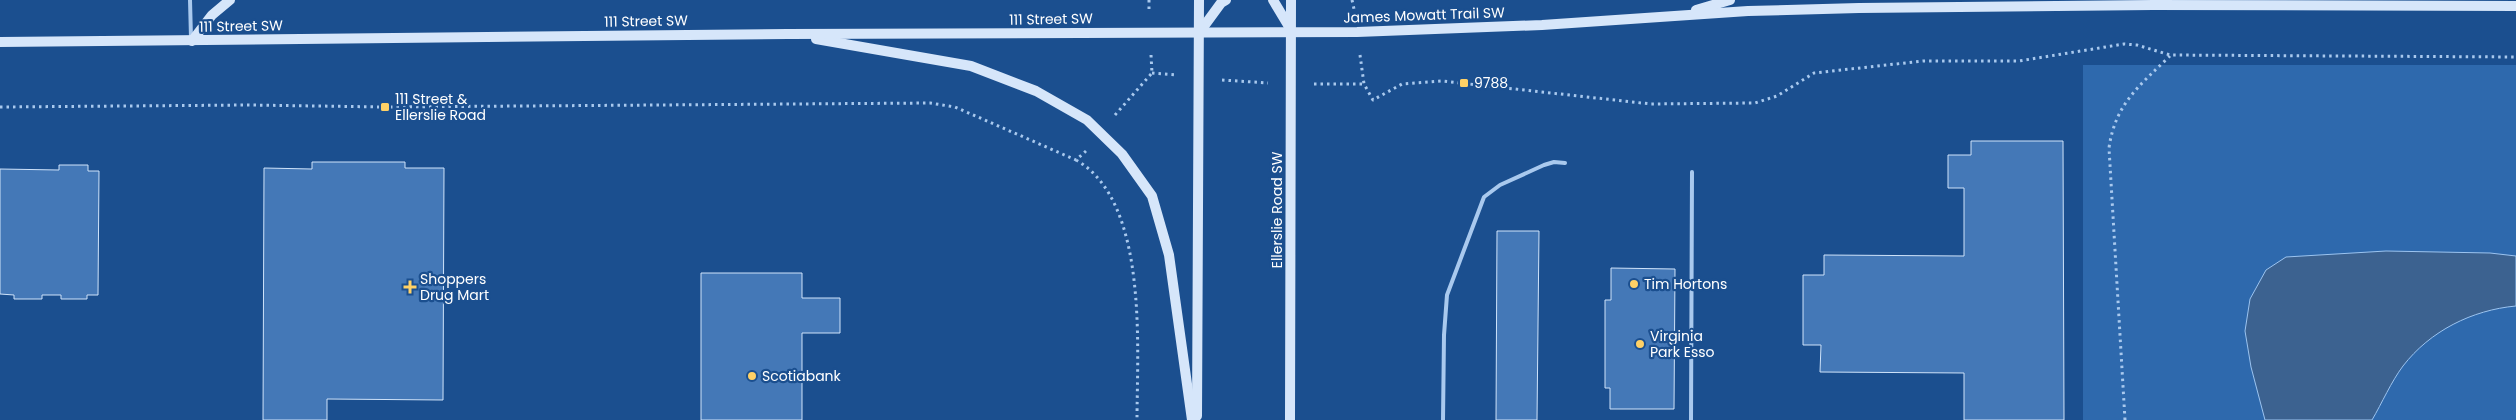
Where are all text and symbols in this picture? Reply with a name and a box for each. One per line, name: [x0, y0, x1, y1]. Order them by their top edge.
street label: James Mowatt Trail SW: [1343, 2, 1505, 28]
street label: 111 Street SW: [1009, 8, 1093, 30]
street label: 111 Street SW: [604, 10, 688, 32]
street label: 111 Street SW: [199, 15, 283, 37]
place label: 9788: [1474, 73, 1508, 93]
marker: 9788: [1458, 77, 1470, 89]
place label: 111 Street & Ellerslie Road: [395, 89, 486, 125]
marker: 111 Street & Ellerslie Road: [379, 101, 391, 113]
street label: Ellerslie Road SW: [1267, 151, 1287, 268]
place label: Shoppers Drug Mart: [420, 269, 489, 305]
place label: Tim Hortons: [1644, 274, 1727, 294]
marker: Tim Hortons: [1628, 278, 1640, 290]
marker: Shoppers Drug Mart: [404, 281, 416, 293]
place label: Virginia Park Esso: [1650, 326, 1715, 362]
marker: Virginia Park Esso: [1634, 338, 1646, 350]
place label: Scotiabank: [762, 366, 842, 386]
marker: Scotiabank: [746, 370, 758, 382]

